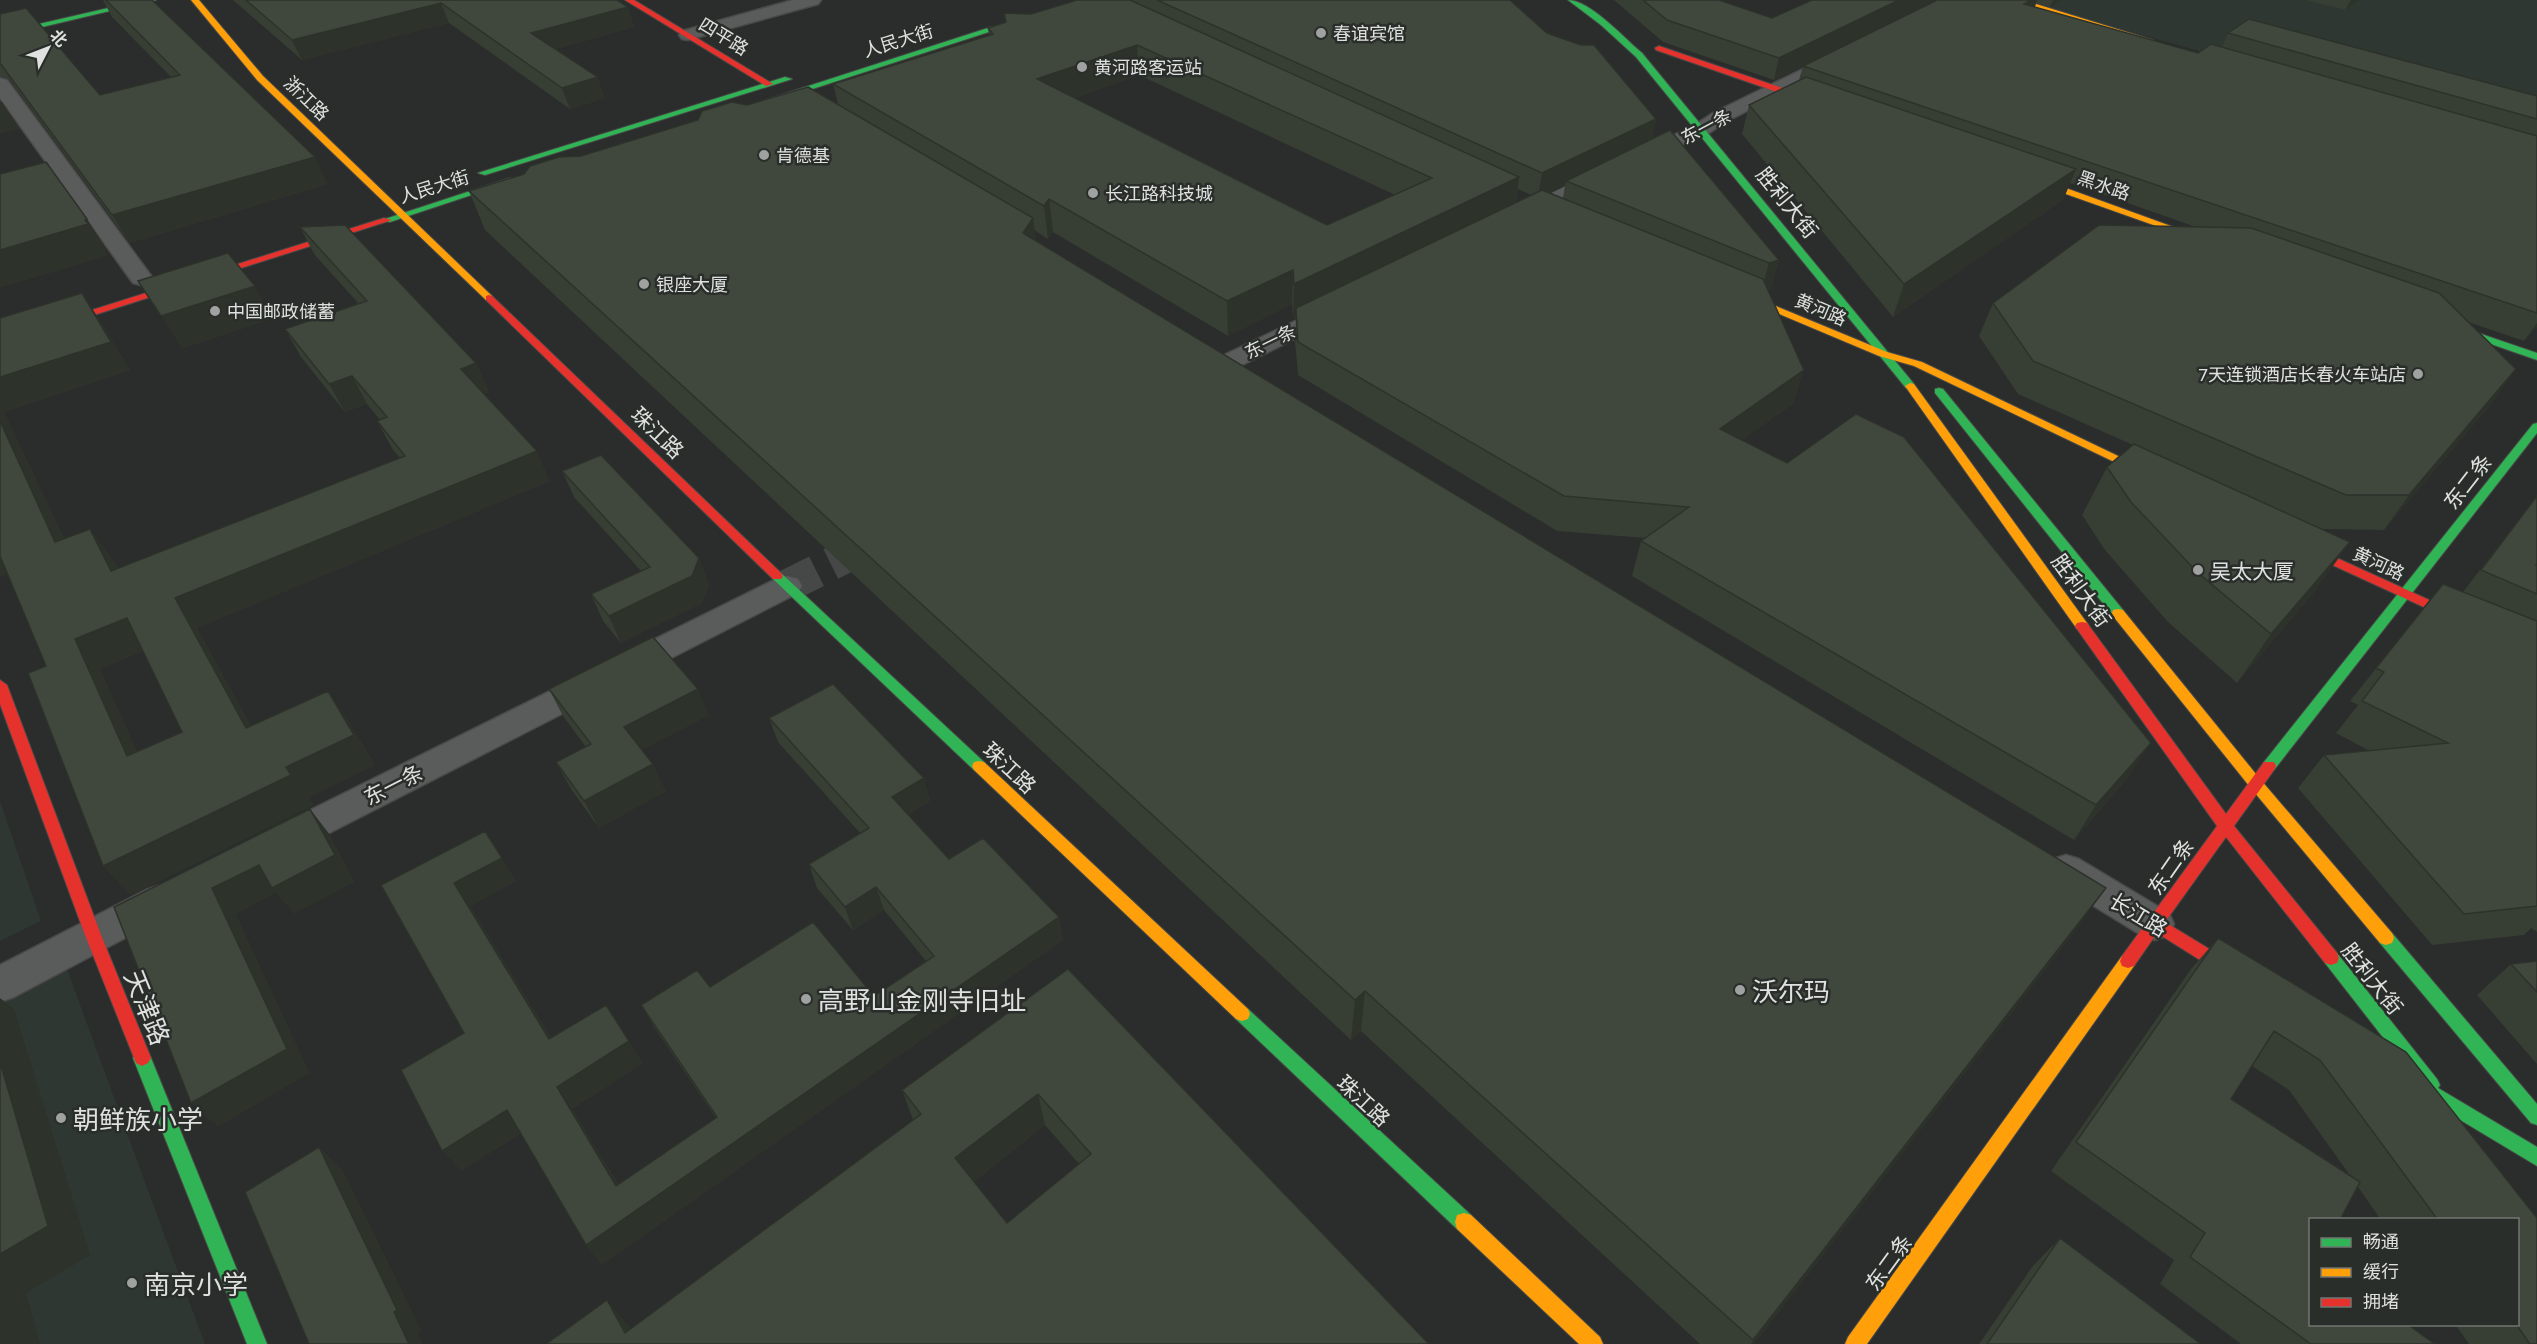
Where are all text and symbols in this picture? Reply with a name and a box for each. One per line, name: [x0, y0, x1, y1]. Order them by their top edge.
street label: 四平路: [695, 13, 753, 59]
north arrow: [18, 18, 78, 78]
street label: 人民大街: [860, 19, 936, 61]
place label: 春谊宾馆: [1333, 22, 1405, 44]
text: 北: [47, 25, 72, 50]
marker: 春谊宾馆: [1314, 26, 1328, 40]
place label: 黄河路客运站: [1094, 56, 1202, 78]
marker: 黄河路客运站: [1075, 60, 1089, 74]
street label: 浙江路: [280, 71, 334, 125]
street label: 东一条: [1677, 104, 1735, 148]
place label: 肯德基: [776, 144, 830, 166]
marker: 肯德基: [757, 148, 771, 162]
street label: 胜利大街: [1752, 161, 1824, 243]
street label: 人民大街: [396, 165, 472, 207]
street label: 黑水路: [2075, 166, 2133, 204]
place label: 长江路科技城: [1105, 182, 1213, 204]
marker: 长江路科技城: [1086, 186, 1100, 200]
place label: 银座大厦: [656, 273, 728, 295]
marker: 银座大厦: [637, 277, 651, 291]
street label: 黄河路: [1792, 288, 1850, 330]
place label: 中国邮政储蓄: [227, 300, 335, 322]
marker: 中国邮政储蓄: [208, 304, 222, 318]
street label: 东一条: [1241, 319, 1299, 363]
place label: 7天连锁酒店长春火车站店: [2198, 363, 2406, 385]
marker: 7天连锁酒店长春火车站店: [2411, 367, 2425, 381]
street label: 珠江路: [627, 401, 689, 463]
street label: 东二条: [2438, 448, 2496, 514]
street label: 黄河路: [2350, 542, 2408, 584]
street label: 胜利大街: [2047, 549, 2117, 631]
place label: 吴太大厦: [2210, 558, 2294, 583]
marker: 吴太大厦: [2191, 563, 2205, 577]
street label: 珠江路: [978, 736, 1042, 798]
street label: 东一条: [359, 759, 427, 809]
street label: 东二条: [2142, 833, 2198, 899]
street label: 长江路: [2106, 887, 2172, 941]
street label: 胜利大街: [2337, 937, 2409, 1019]
street label: 天津路: [119, 965, 177, 1049]
place label: 沃尔玛: [1752, 975, 1830, 1006]
marker: 沃尔玛: [1733, 983, 1747, 997]
place label: 高野山金刚寺旧址: [818, 984, 1026, 1015]
marker: 高野山金刚寺旧址: [799, 992, 813, 1006]
street label: 珠江路: [1332, 1069, 1396, 1131]
place label: 朝鲜族小学: [73, 1103, 203, 1134]
marker: 朝鲜族小学: [54, 1111, 68, 1125]
legend: [2309, 1218, 2519, 1326]
street label: 东二条: [1859, 1229, 1917, 1295]
text: 畅通: [2363, 1230, 2399, 1252]
text: 缓行: [2363, 1260, 2399, 1282]
place label: 南京小学: [144, 1268, 248, 1299]
marker: 南京小学: [125, 1276, 139, 1290]
text: 拥堵: [2363, 1290, 2399, 1312]

